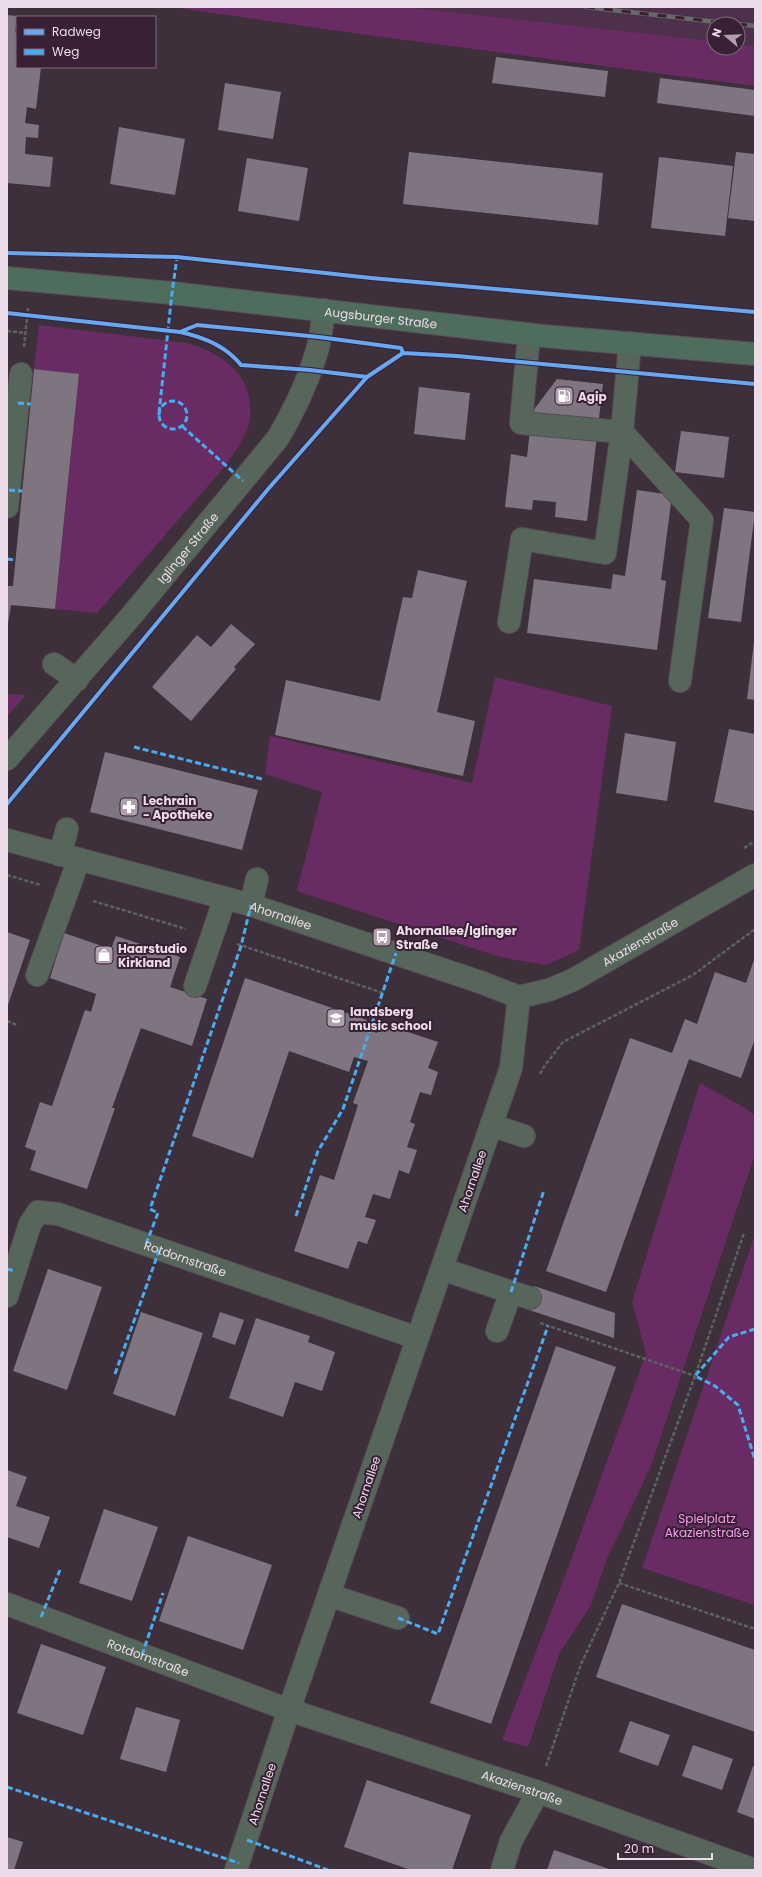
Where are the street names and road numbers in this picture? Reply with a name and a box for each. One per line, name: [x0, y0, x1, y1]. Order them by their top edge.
street label: Augsburger Straße: [324, 302, 438, 332]
street label: Iglinger Straße: [153, 508, 222, 587]
street label: Ahornallee: [248, 897, 314, 933]
street label: Akazienstraße: [599, 913, 681, 970]
street label: Ahornallee: [453, 1148, 491, 1214]
street label: Rotdornstraße: [142, 1236, 229, 1280]
street label: Ahornallee: [347, 1454, 385, 1520]
street label: Rotdornstraße: [105, 1634, 192, 1680]
street label: Ahornallee: [244, 1761, 280, 1827]
street label: Akazienstraße: [479, 1766, 565, 1809]

